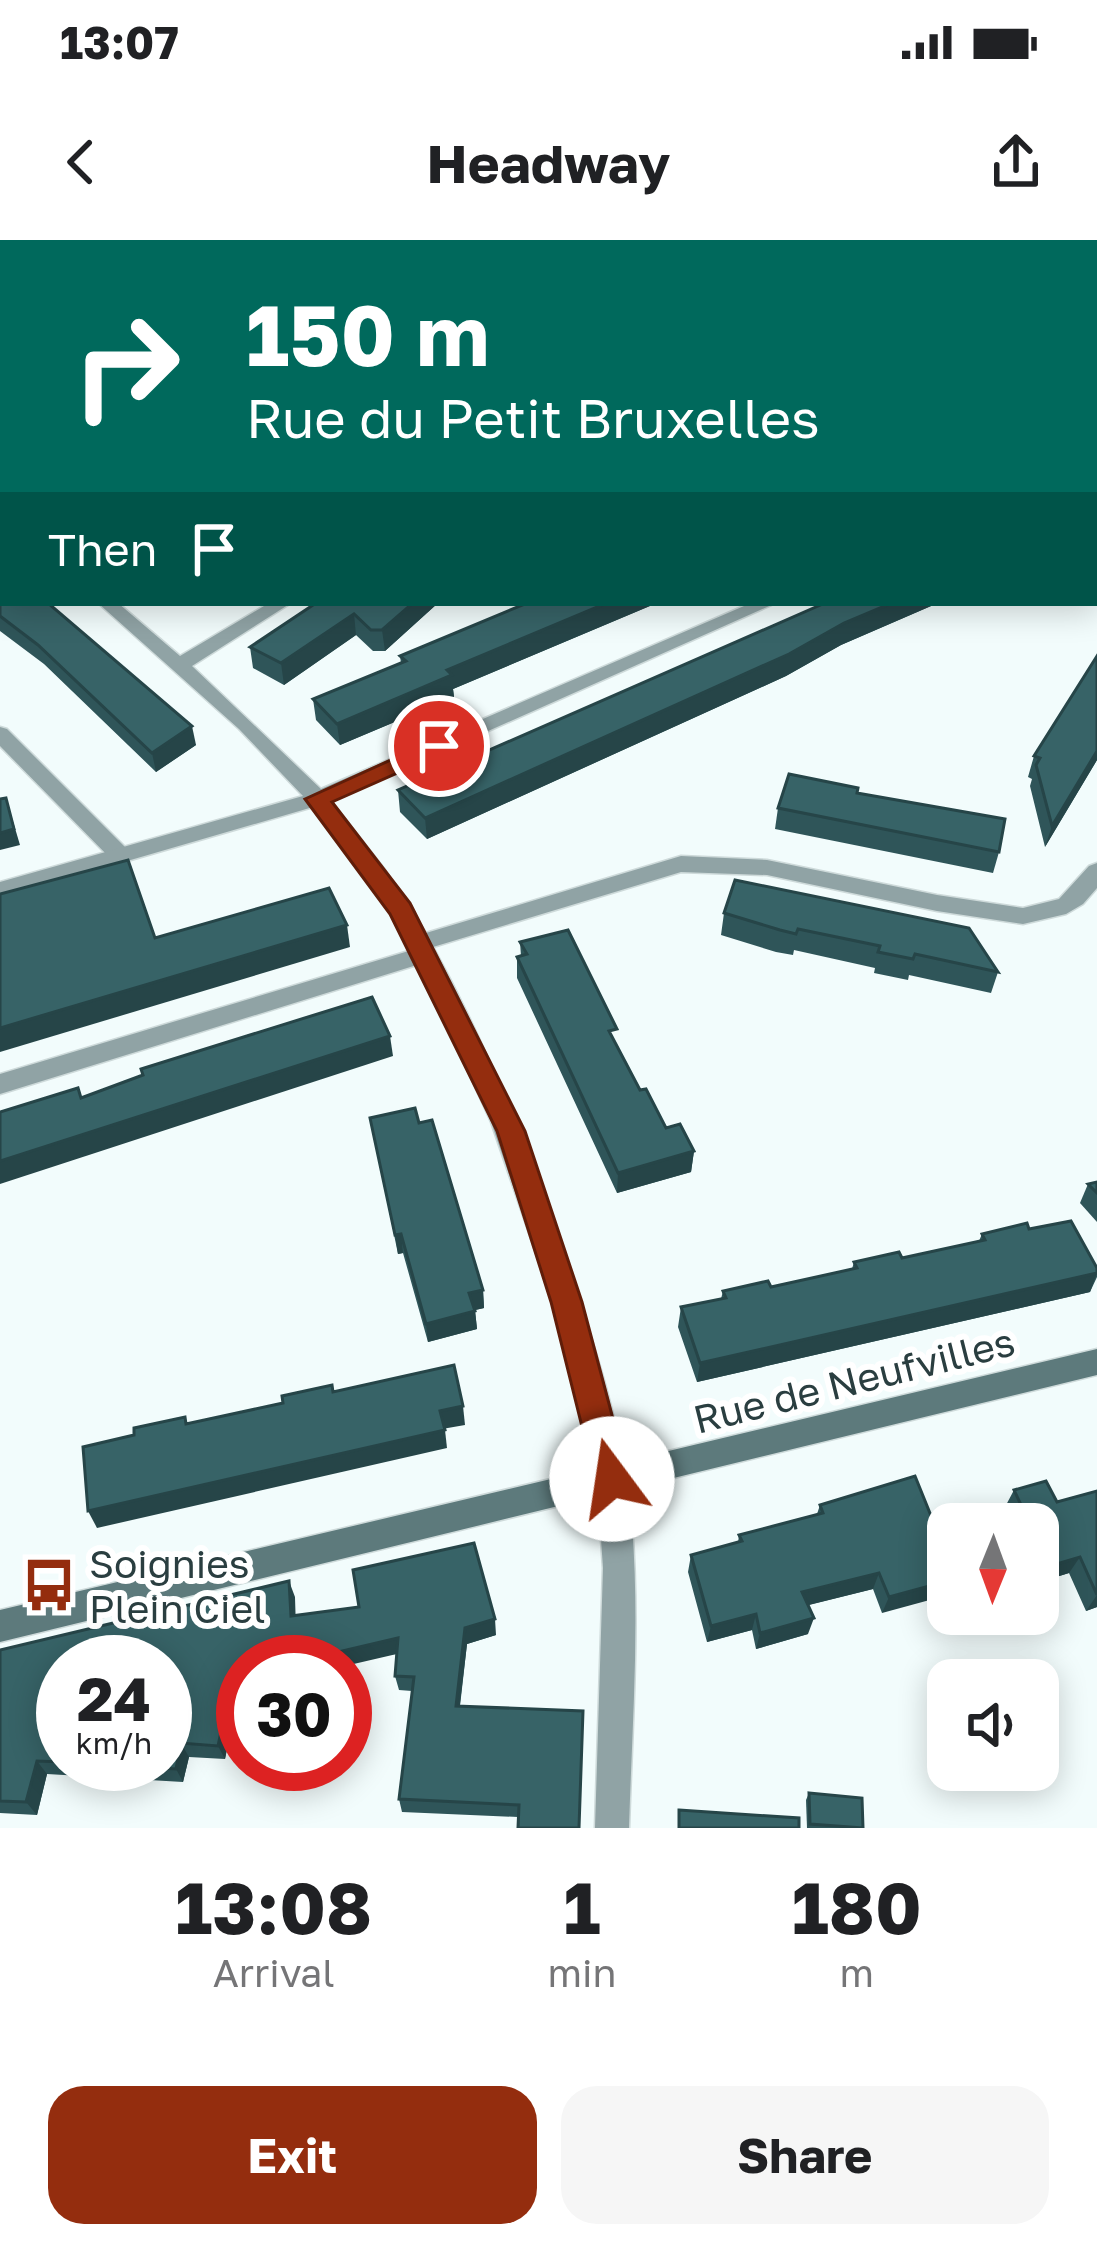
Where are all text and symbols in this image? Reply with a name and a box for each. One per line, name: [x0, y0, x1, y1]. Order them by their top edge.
text: 13:07: [60, 15, 179, 69]
icon: back: [48, 129, 114, 195]
icon: share: [983, 129, 1049, 195]
text: Headway: [427, 130, 670, 195]
text: 150 m: [246, 284, 490, 384]
icon: right: [48, 288, 204, 444]
text: Rue du Petit Bruxelles: [246, 385, 820, 450]
icon: arrive: [181, 516, 247, 582]
text: Then: [48, 522, 157, 576]
pin: [388, 695, 490, 797]
icon: arrive: [406, 713, 472, 779]
street label: Rue de Neufvilles: [689, 1317, 1019, 1443]
position arrow: [549, 1416, 675, 1542]
north arrow: [927, 1503, 1059, 1635]
map controls: [927, 1503, 1059, 1791]
place label: Soignies Plein Ciel: [89, 1540, 266, 1632]
bus stop icon: Soignies Plein Ciel: [20, 1556, 78, 1614]
speed limit sign: 30: [216, 1635, 372, 1791]
button: sound: [927, 1659, 1059, 1791]
text: 24: [77, 1662, 151, 1734]
text: km/h: [76, 1725, 152, 1761]
text: 13:08: [175, 1863, 372, 1950]
text: 1: [563, 1863, 601, 1950]
text: 180: [792, 1863, 922, 1950]
text: Arrival: [213, 1949, 335, 1996]
text: min: [547, 1949, 616, 1996]
text: m: [839, 1949, 874, 1996]
button: Exit: [48, 2086, 537, 2224]
button: Share: [561, 2086, 1049, 2224]

